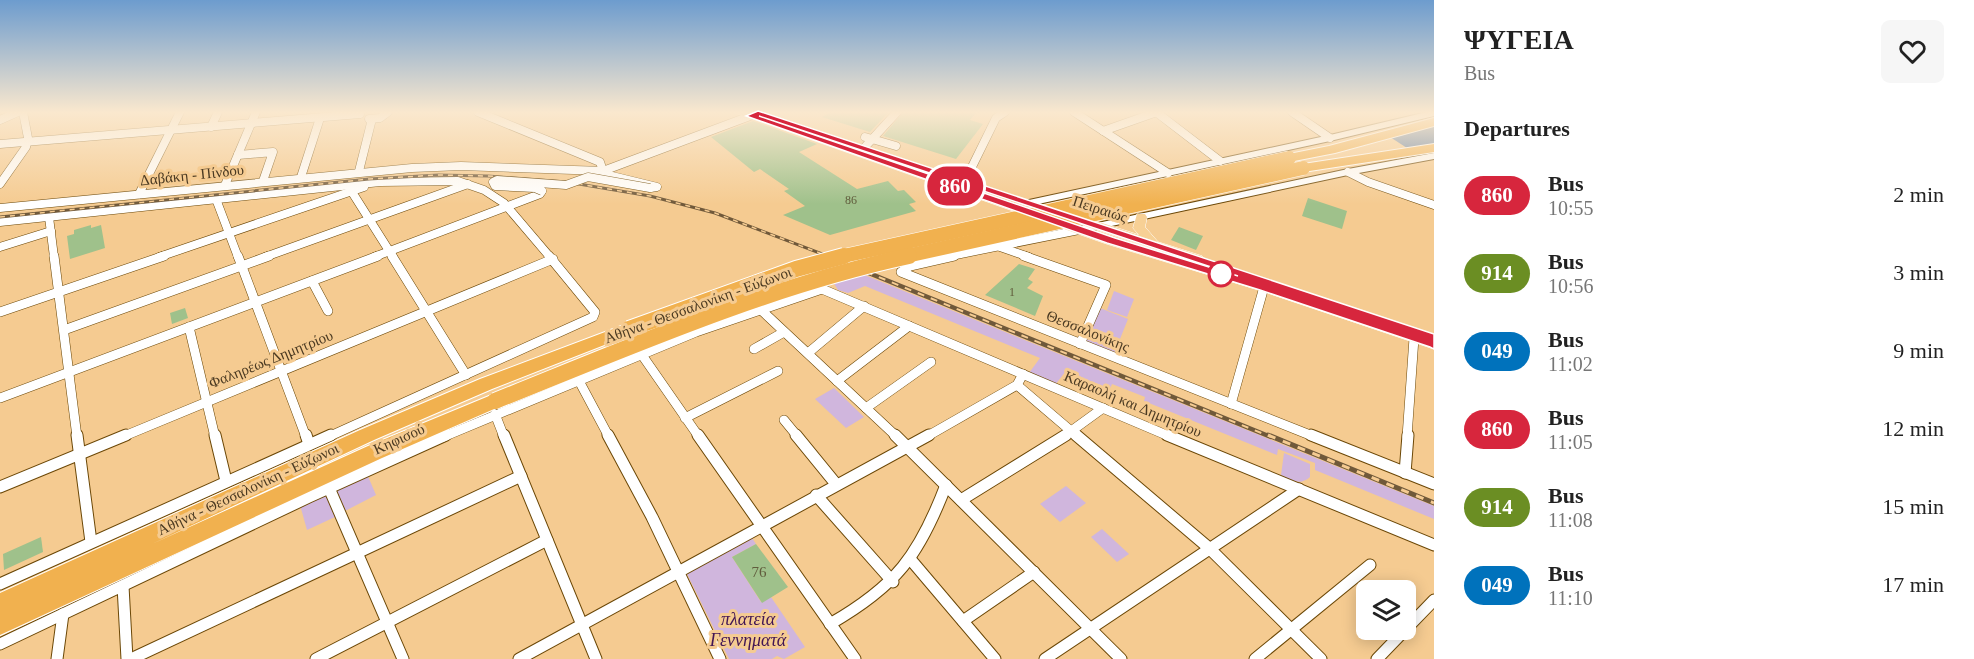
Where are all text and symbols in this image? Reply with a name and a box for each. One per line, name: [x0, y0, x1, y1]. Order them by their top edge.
button: heart: [1881, 20, 1944, 83]
text: ΨΥΓΕΙΑ: [1464, 24, 1574, 55]
text: Bus: [1464, 62, 1495, 84]
text: Departures: [1464, 116, 1570, 141]
street label: Δαβάκη - Πίνδου: [139, 162, 245, 188]
line badge: 860: [920, 166, 990, 206]
text: Bus: [1548, 171, 1583, 196]
text: 860: [939, 174, 971, 198]
text: 2 min: [1893, 182, 1944, 207]
text: 860: [1481, 183, 1513, 207]
house number: 86: [845, 193, 857, 207]
street label: Πειραιώς: [1071, 193, 1129, 225]
text: 10:55: [1548, 197, 1594, 219]
text: Bus: [1548, 249, 1583, 274]
text: 3 min: [1893, 260, 1944, 285]
unlabelled marker: [1208, 261, 1234, 287]
text: 914: [1481, 261, 1513, 285]
street label: Αθήνα - Θεσσαλονίκη - Εύζωνοι: [602, 264, 794, 346]
text: 10:56: [1548, 275, 1594, 297]
house number: 1: [1009, 285, 1015, 299]
street label: Θεσσαλονίκης: [1044, 307, 1132, 355]
street label: Φαληρέως Δημητρίου: [207, 327, 335, 391]
text: Bus: [1548, 327, 1583, 352]
text: 9 min: [1893, 338, 1944, 363]
text: 049: [1481, 339, 1513, 363]
text: 11:02: [1548, 353, 1593, 375]
street label: Καραολή και Δημητρίου: [1062, 368, 1204, 440]
text: Bus: [1548, 405, 1583, 430]
text: 12 min: [1882, 416, 1944, 441]
text: 860: [1481, 417, 1513, 441]
street label: Κηφισού: [371, 421, 427, 457]
text: 11:05: [1548, 431, 1593, 453]
street label: Αθήνα - Θεσσαλονίκη - Εύζωνοι: [155, 440, 341, 538]
text: Bus: [1548, 483, 1583, 508]
text: 15 min: [1882, 494, 1944, 519]
text: 914: [1481, 495, 1513, 519]
text: 11:08: [1548, 509, 1593, 531]
text: Bus: [1548, 561, 1583, 586]
house number: 76: [752, 564, 767, 580]
text: 17 min: [1882, 572, 1944, 597]
text: 049: [1481, 573, 1513, 597]
map controls: [1356, 580, 1416, 640]
button: layers: [1356, 580, 1416, 640]
text: 11:10: [1548, 587, 1593, 609]
park label: πλατεία Γεννηματά: [709, 609, 787, 650]

